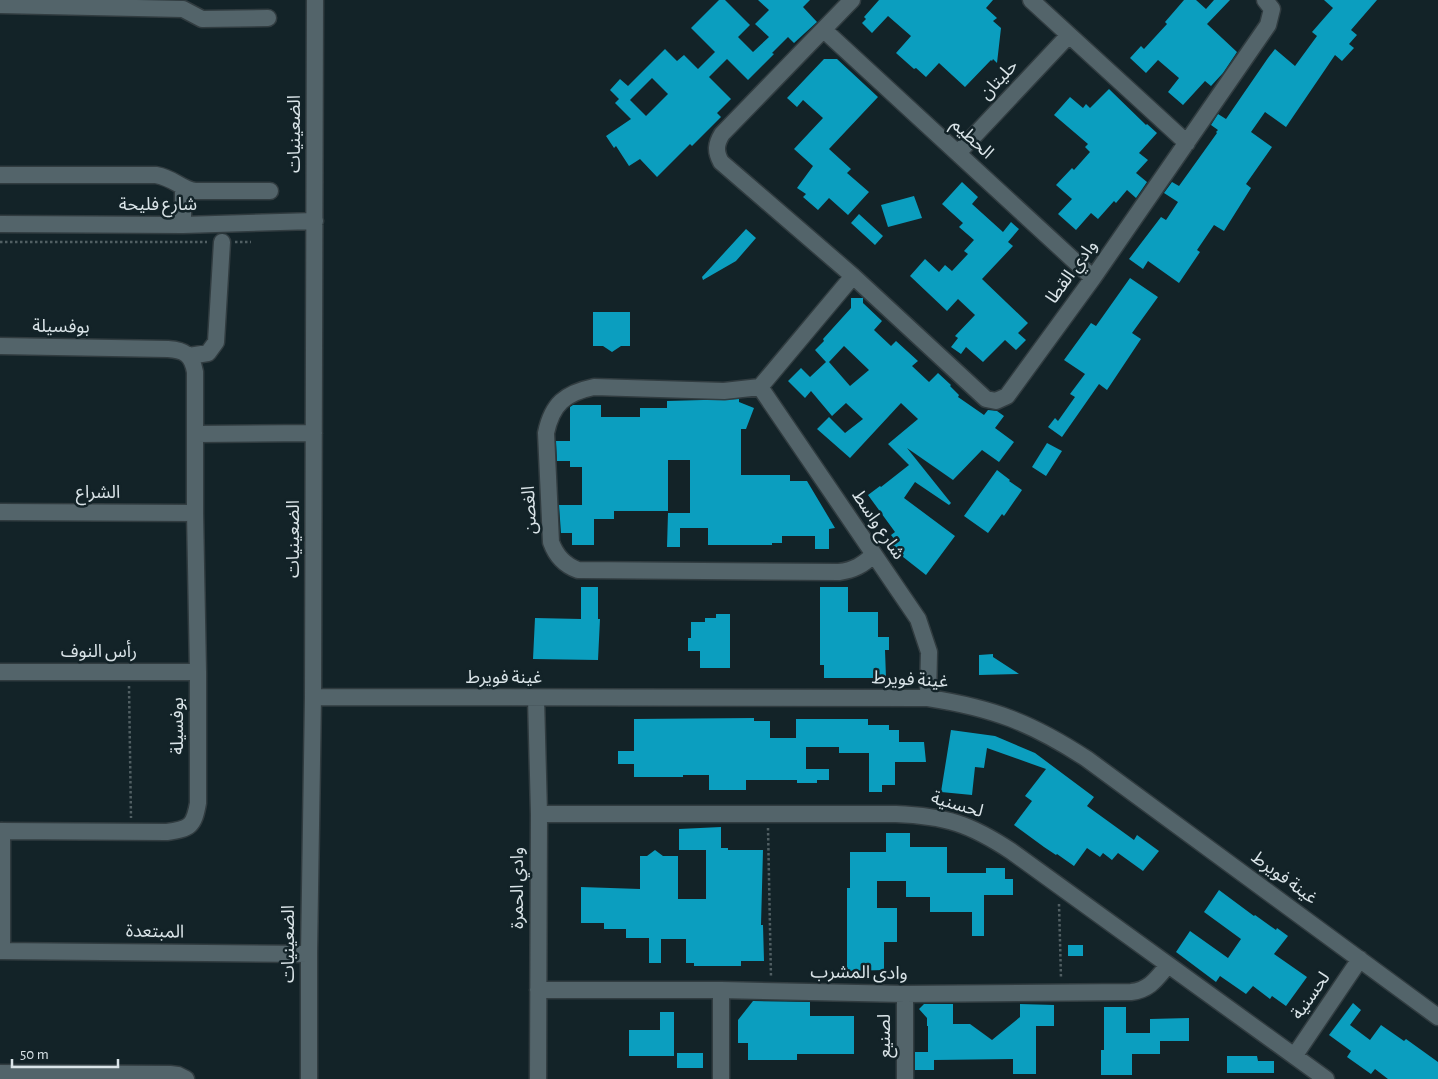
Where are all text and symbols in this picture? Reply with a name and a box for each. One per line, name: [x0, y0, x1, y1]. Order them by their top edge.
street label: حليتان: [976, 57, 1022, 104]
street label: الضعينيات: [286, 95, 304, 173]
street label: الحطيم: [946, 115, 996, 165]
street label: شارع فليحة: [119, 196, 197, 218]
street label: وادي القطا: [1043, 237, 1103, 309]
street label: بوفسيلة: [32, 317, 90, 338]
street label: الشراع: [76, 484, 120, 506]
street label: الغصن: [520, 485, 541, 535]
street label: شارع واسط: [845, 487, 908, 565]
street label: الضعينيات: [285, 500, 303, 578]
street label: رأس النوف: [61, 640, 137, 662]
street label: غينة فويرط: [466, 669, 542, 688]
street label: غينة فويرط: [871, 669, 949, 692]
street label: بوفسيلة: [169, 697, 188, 755]
street label: لحسنية: [929, 789, 985, 821]
street label: وادي الحمرة: [509, 847, 530, 929]
street label: غينة فويرط: [1247, 848, 1320, 909]
street label: الضعينيات: [280, 905, 298, 983]
street label: المبتعدة: [126, 922, 184, 942]
street label: وادى المشرب: [810, 963, 908, 984]
street label: لحسنية: [1288, 969, 1334, 1023]
street label: لصنيع: [876, 1014, 898, 1058]
scale bar: [12, 1036, 119, 1068]
text: 50 m: [20, 1047, 49, 1062]

